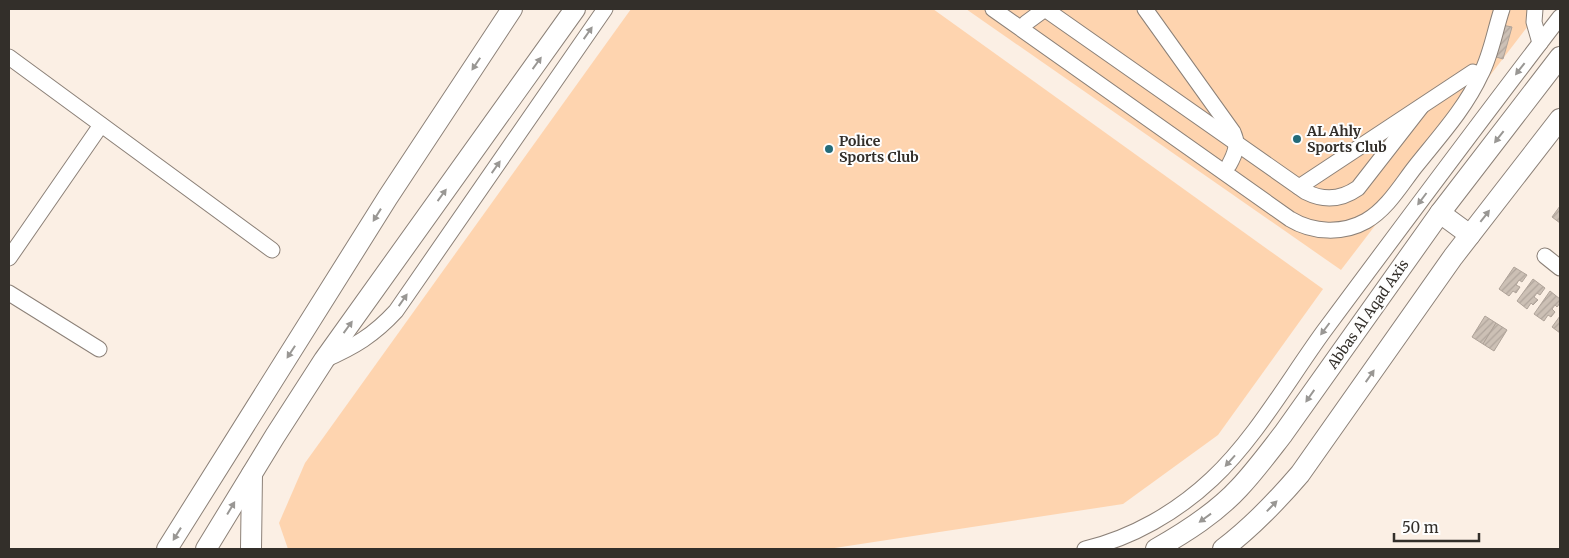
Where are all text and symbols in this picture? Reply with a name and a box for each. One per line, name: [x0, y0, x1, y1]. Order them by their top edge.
one-way arrow: [583, 26, 593, 40]
one-way arrow: [532, 56, 542, 70]
one-way arrow: [471, 58, 481, 71]
one-way arrow: [1515, 62, 1525, 76]
place label: AL Ahly Sports Club: [1306, 122, 1387, 156]
one-way arrow: [1493, 130, 1504, 143]
place label: Police Sports Club: [839, 132, 919, 166]
marker: AL Ahly Sports Club: [1291, 133, 1303, 145]
marker: Police Sports Club: [823, 143, 835, 155]
one-way arrow: [491, 160, 501, 173]
one-way arrow: [437, 188, 447, 202]
one-way arrow: [1417, 192, 1427, 206]
one-way arrow: [373, 208, 382, 221]
one-way arrow: [1480, 209, 1490, 222]
street label: Abbas Al Aqad Axis: [1323, 256, 1413, 373]
one-way arrow: [398, 293, 408, 307]
one-way arrow: [343, 320, 353, 334]
one-way arrow: [1320, 322, 1330, 336]
one-way arrow: [286, 346, 296, 359]
one-way arrow: [1365, 369, 1375, 383]
one-way arrow: [1305, 389, 1315, 403]
one-way arrow: [1224, 454, 1236, 466]
one-way arrow: [1266, 500, 1278, 512]
one-way arrow: [226, 501, 235, 514]
scale bar: [1394, 510, 1479, 542]
one-way arrow: [1198, 513, 1212, 523]
text: 50 m: [1402, 518, 1439, 537]
one-way arrow: [172, 528, 181, 541]

